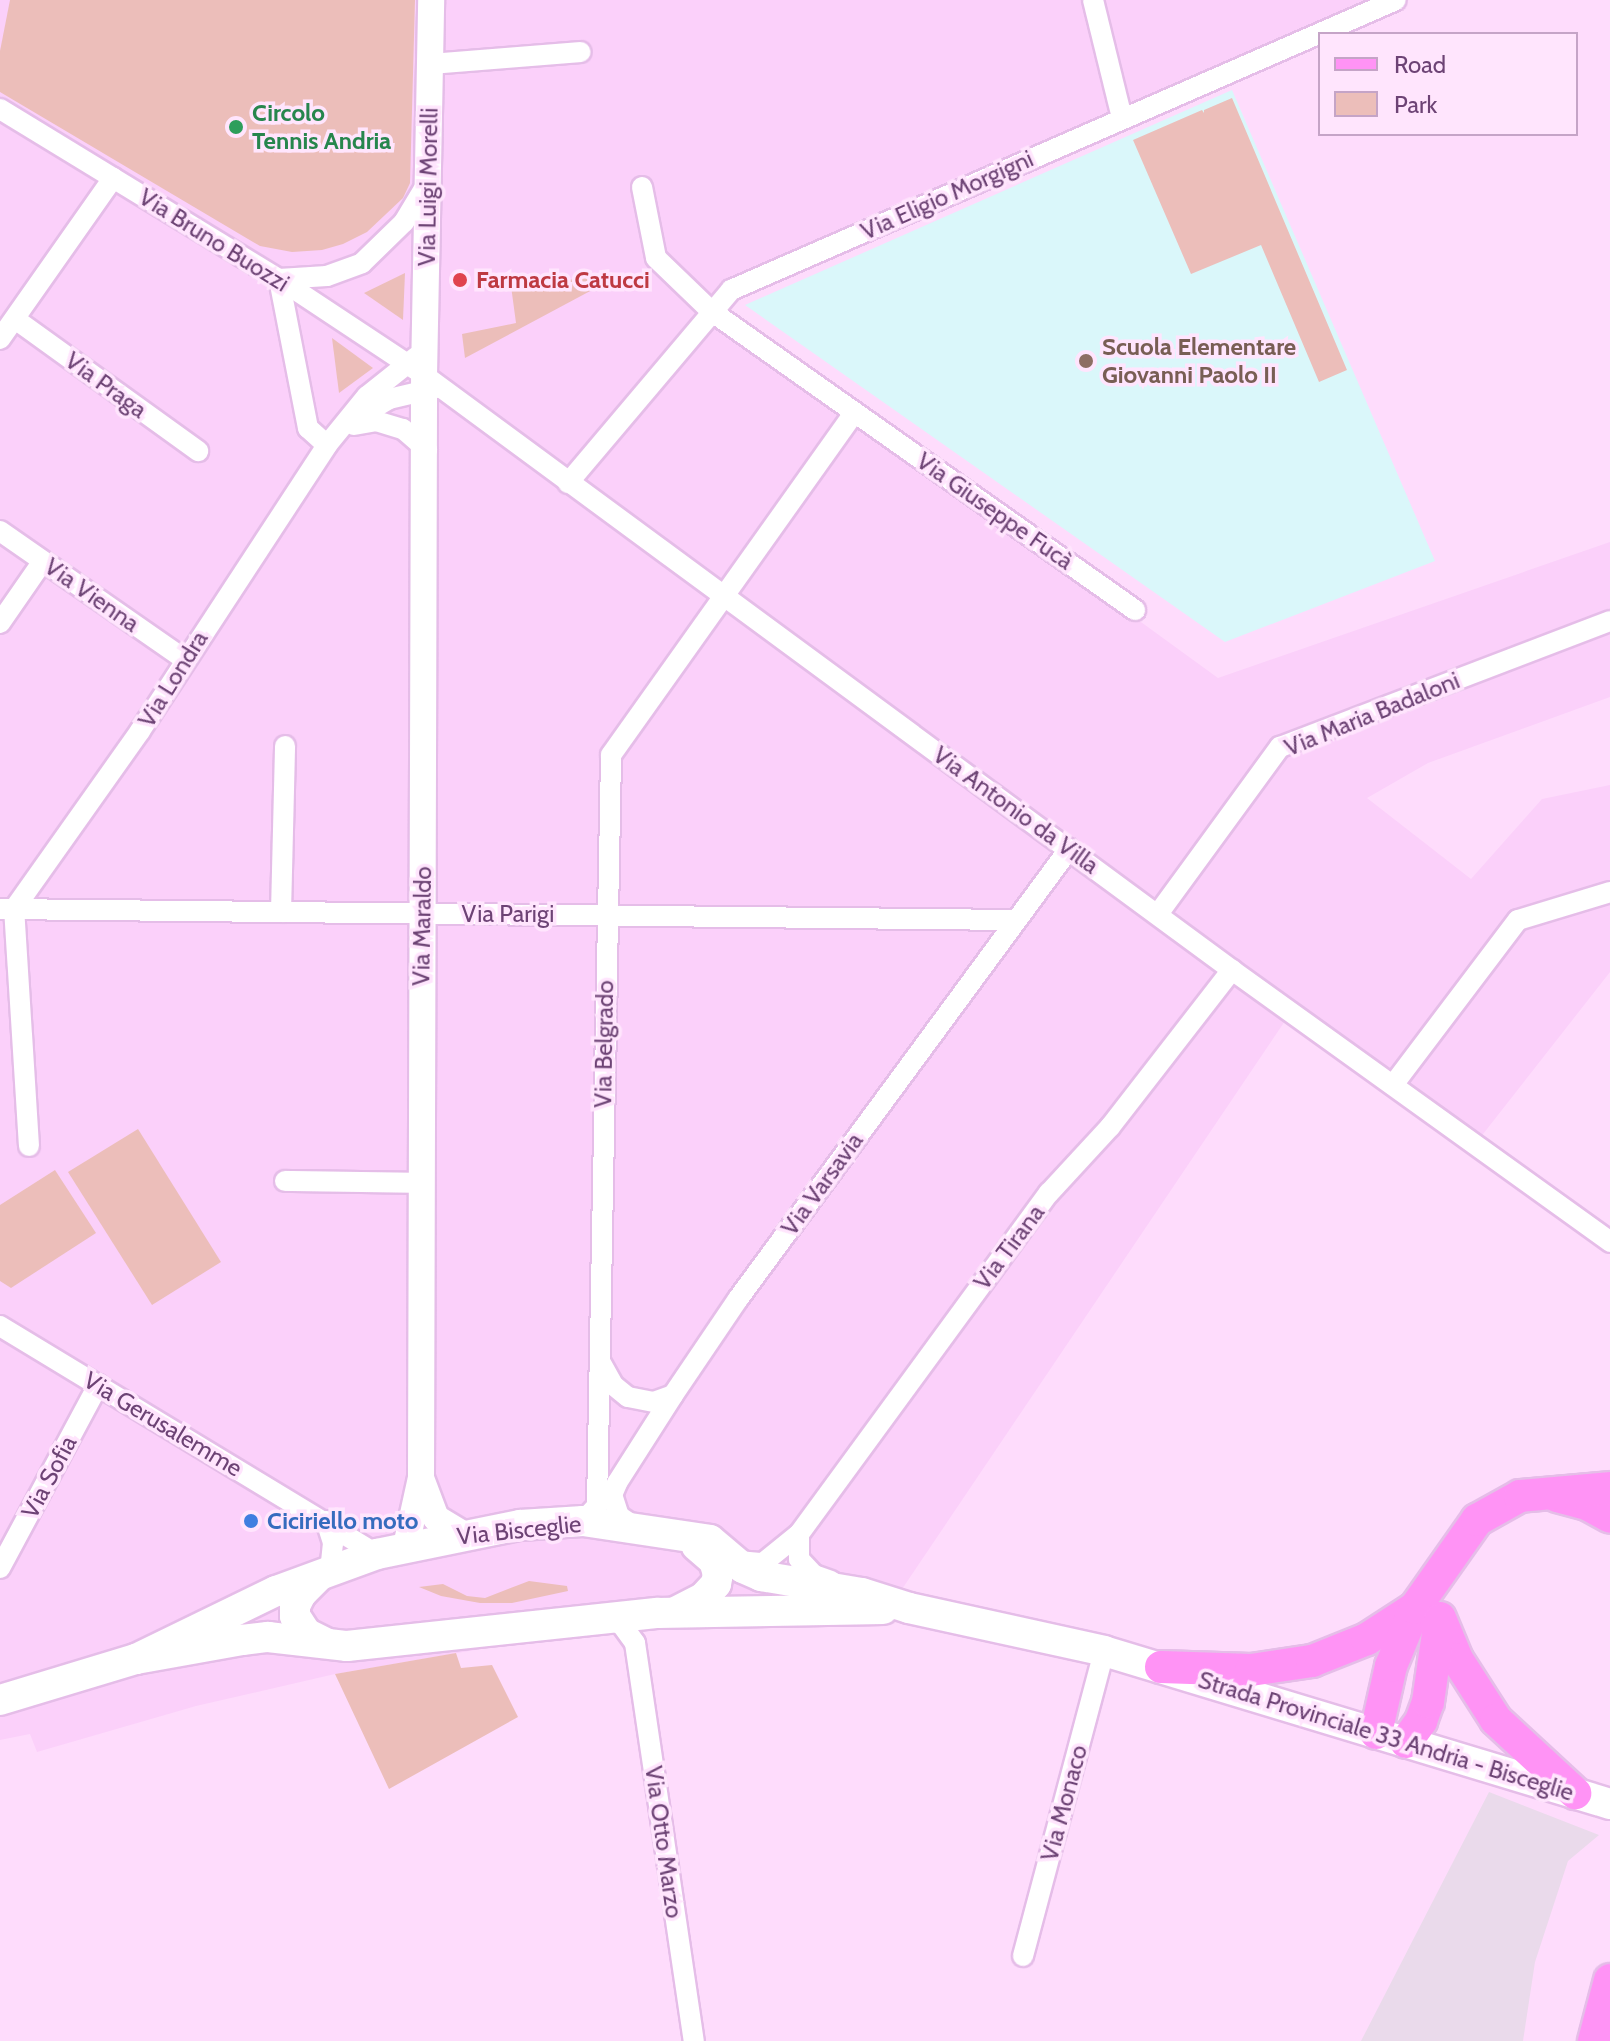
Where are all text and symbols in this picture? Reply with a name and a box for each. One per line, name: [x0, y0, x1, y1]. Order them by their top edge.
legend: [1318, 32, 1578, 136]
text: Road: [1394, 50, 1446, 79]
text: Park: [1394, 90, 1437, 119]
place label: Circolo Tennis Andria: [252, 99, 391, 155]
street label: Via Luigi Morelli: [412, 108, 444, 266]
marker: Circolo Tennis Andria: [227, 118, 245, 136]
street label: Via Eligio Morgigni: [856, 144, 1038, 246]
street label: Via Bruno Buozzi: [134, 182, 294, 298]
place label: Farmacia Catucci: [476, 266, 650, 294]
marker: Farmacia Catucci: [451, 271, 469, 289]
place label: Scuola Elementare Giovanni Paolo II: [1102, 333, 1296, 389]
street label: Via Praga: [60, 346, 152, 424]
marker: Scuola Elementare Giovanni Paolo II: [1077, 352, 1095, 370]
street label: Via Giuseppe Fucà: [911, 446, 1079, 576]
street label: Via Vienna: [39, 552, 145, 638]
street label: Via Londra: [132, 625, 214, 733]
street label: Via Maria Badaloni: [1280, 666, 1464, 762]
street label: Via Antonio da Villa: [927, 740, 1105, 880]
street label: Via Maraldo: [407, 866, 437, 986]
street label: Via Parigi: [462, 900, 554, 928]
street label: Via Belgrado: [588, 980, 620, 1108]
street label: Via Varsavia: [775, 1127, 869, 1241]
street label: Via Tirana: [968, 1199, 1050, 1295]
street label: Via Gerusalemme: [79, 1365, 247, 1483]
street label: Via Sofia: [15, 1431, 83, 1523]
place label: Ciciriello moto: [267, 1507, 419, 1535]
street label: Via Bisceglie: [455, 1509, 583, 1551]
marker: Ciciriello moto: [242, 1512, 260, 1530]
street label: Strada Provinciale 33 Andria - Bisceglie: [1195, 1665, 1577, 1807]
street label: Via Monaco: [1035, 1742, 1093, 1864]
street label: Via Otto Marzo: [639, 1764, 689, 1920]

